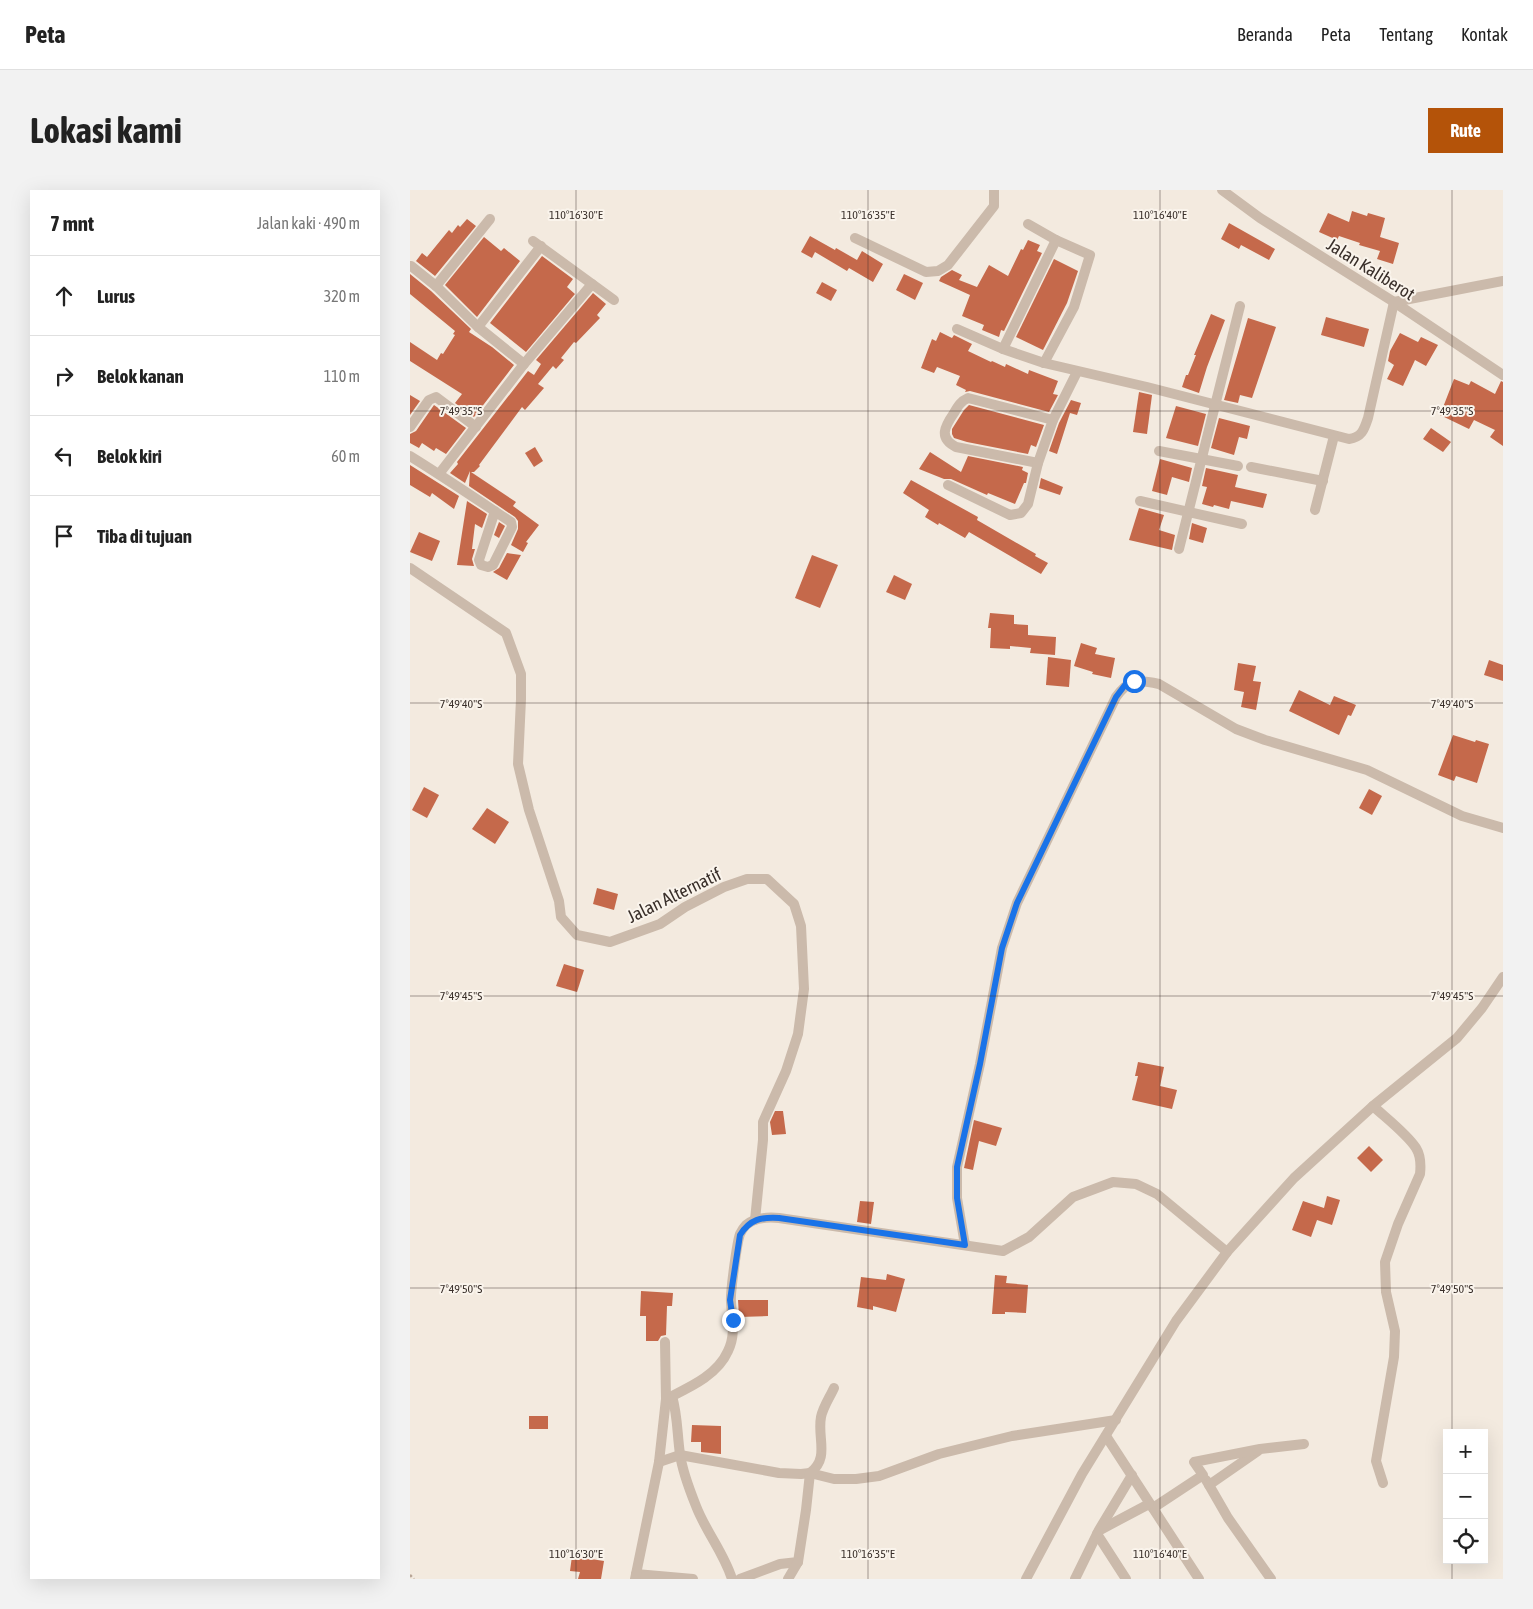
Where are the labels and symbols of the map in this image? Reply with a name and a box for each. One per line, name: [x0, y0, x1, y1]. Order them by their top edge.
text: 110°16'30"E: [549, 208, 603, 222]
text: 110°16'35"E: [841, 208, 895, 222]
text: 110°16'40"E: [1133, 208, 1187, 222]
street label: Jalan Kaliberot: [1323, 234, 1419, 304]
text: 7°49'35"S: [440, 404, 482, 418]
text: 7°49'35"S: [1431, 404, 1473, 418]
route start: [1123, 670, 1146, 693]
text: 7°49'40"S: [440, 697, 482, 711]
text: 7°49'40"S: [1431, 697, 1473, 711]
street label: Jalan Alternatif: [624, 863, 724, 927]
text: 7°49'45"S: [440, 989, 482, 1003]
text: 7°49'45"S: [1431, 989, 1473, 1003]
text: 7°49'50"S: [440, 1282, 482, 1296]
text: 7°49'50"S: [1431, 1282, 1473, 1296]
route end: [722, 1309, 745, 1332]
text: 110°16'30"E: [549, 1547, 603, 1561]
text: 110°16'35"E: [841, 1547, 895, 1561]
text: 110°16'40"E: [1133, 1547, 1187, 1561]

